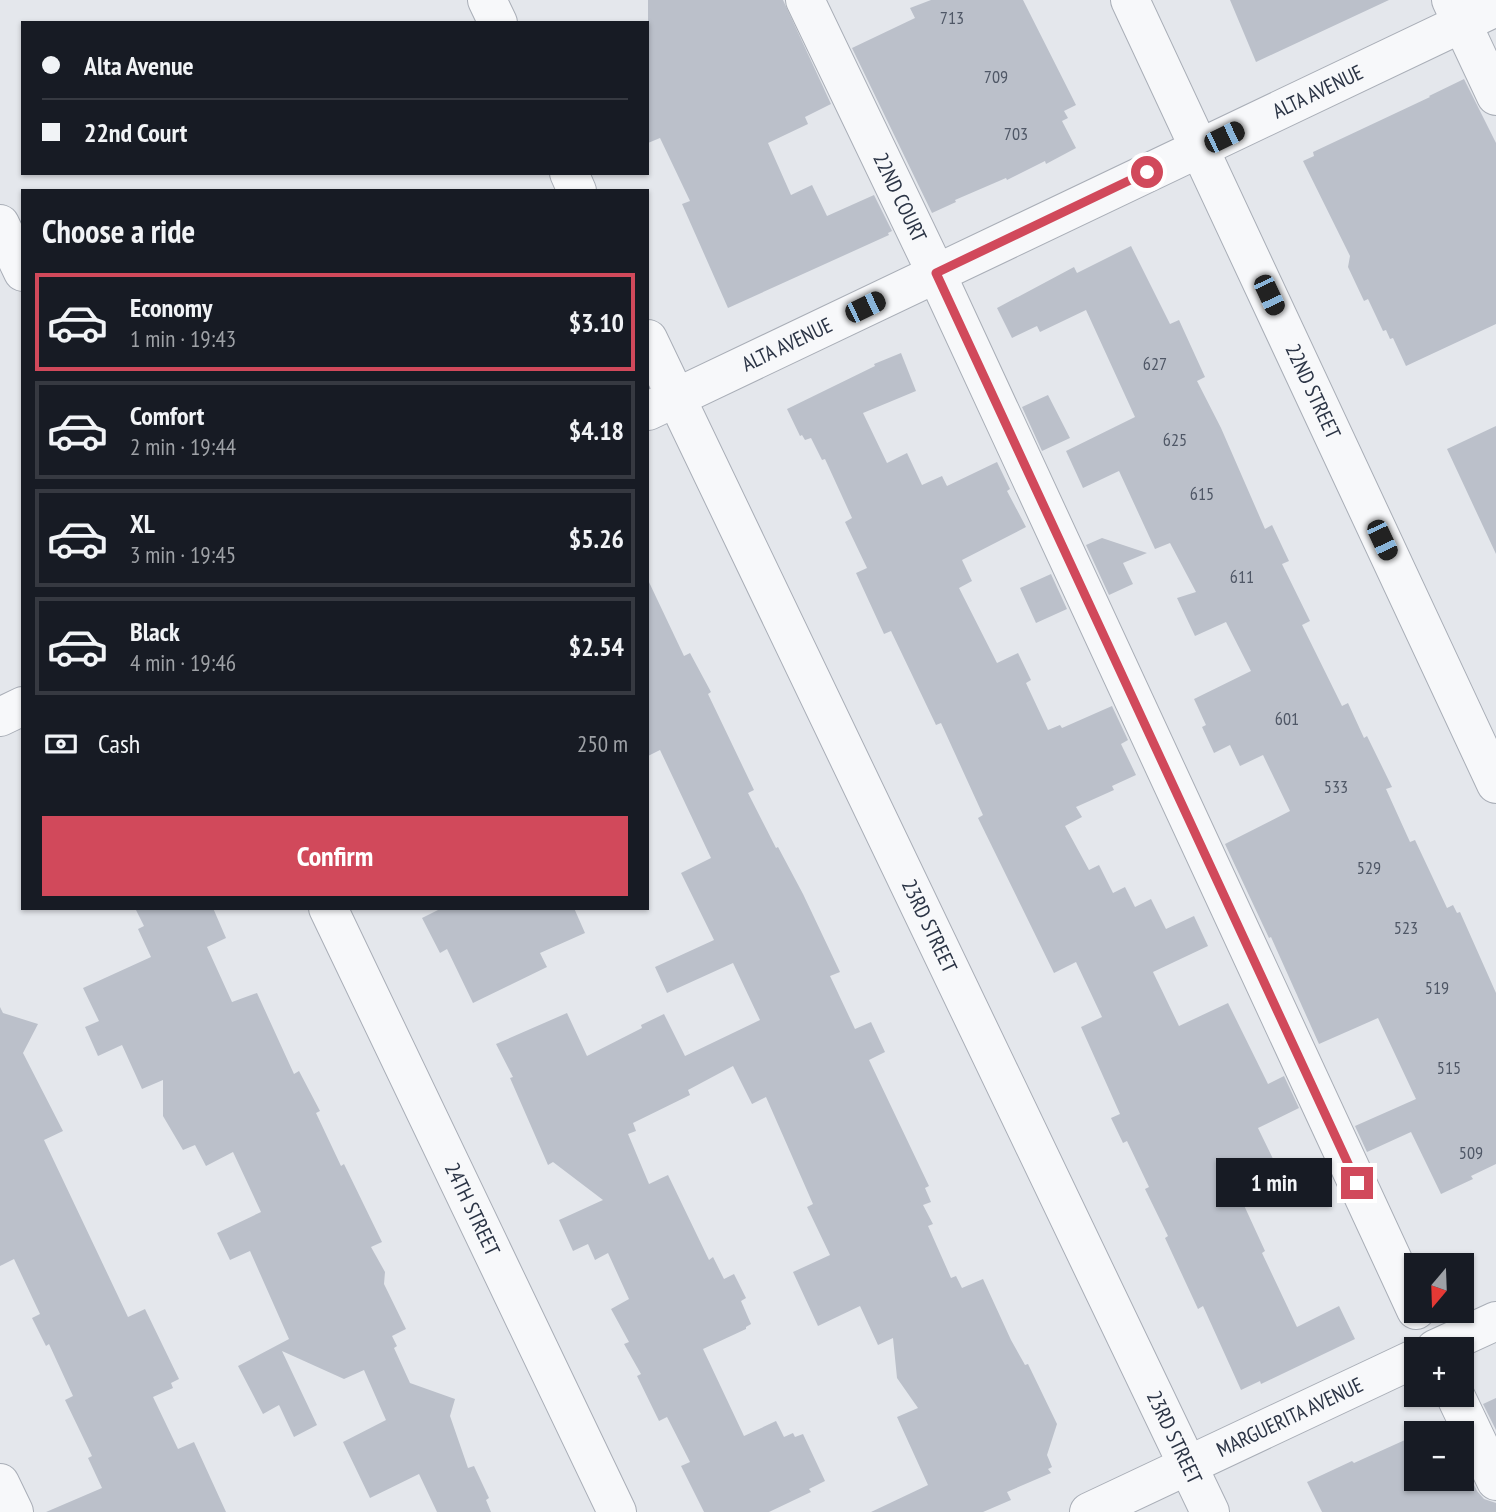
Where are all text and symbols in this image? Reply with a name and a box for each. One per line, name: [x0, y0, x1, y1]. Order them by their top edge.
house number: 713: [940, 6, 964, 29]
text: Alta Avenue: [84, 49, 194, 82]
street label: ALTA AVENUE: [1268, 58, 1367, 124]
house number: 709: [984, 65, 1008, 88]
text: 22nd Court: [84, 116, 187, 149]
car: [1201, 118, 1248, 156]
house number: 703: [1004, 122, 1028, 145]
street label: 22ND COURT: [867, 148, 933, 247]
route start: [1131, 156, 1163, 188]
text: Choose a ride: [42, 210, 195, 252]
car: [1251, 272, 1288, 318]
car: [842, 288, 889, 326]
icon: car: [46, 291, 109, 354]
text: Economy: [130, 291, 212, 324]
text: $3.10: [569, 306, 624, 339]
street label: ALTA AVENUE: [737, 311, 836, 377]
text: 1 min · 19:43: [130, 324, 236, 353]
street label: 22ND STREET: [1279, 339, 1347, 444]
house number: 627: [1143, 352, 1167, 375]
icon: car: [46, 399, 109, 462]
text: Comfort: [130, 399, 204, 432]
text: $4.18: [569, 414, 624, 447]
house number: 625: [1163, 428, 1187, 451]
text: 2 min · 19:44: [130, 432, 236, 461]
house number: 615: [1190, 482, 1214, 505]
icon: car: [46, 507, 109, 570]
text: XL: [130, 507, 155, 540]
car: [1364, 517, 1401, 563]
text: $5.26: [569, 522, 624, 555]
text: 3 min · 19:45: [130, 540, 236, 569]
house number: 611: [1230, 565, 1254, 588]
icon: car: [46, 615, 109, 678]
text: Black: [130, 615, 180, 648]
text: $2.54: [569, 630, 624, 663]
text: 4 min · 19:46: [130, 648, 236, 677]
house number: 601: [1275, 707, 1299, 730]
icon: cash: [42, 725, 80, 763]
text: Cash: [98, 727, 140, 760]
text: 250 m: [577, 729, 628, 758]
house number: 533: [1324, 775, 1348, 798]
button: Confirm: [42, 816, 628, 896]
house number: 529: [1357, 856, 1381, 879]
street label: 23RD STREET: [896, 875, 964, 978]
house number: 523: [1394, 916, 1418, 939]
house number: 519: [1425, 976, 1449, 999]
house number: 515: [1437, 1056, 1461, 1079]
house number: 509: [1459, 1141, 1483, 1164]
street label: 24TH STREET: [439, 1158, 507, 1261]
callout: 1 min: [1217, 1158, 1332, 1208]
route end: [1341, 1167, 1373, 1199]
text: 1 min: [1251, 1168, 1297, 1197]
north arrow: [1404, 1253, 1474, 1323]
map controls: [1404, 1253, 1474, 1491]
button: +: [1404, 1337, 1474, 1407]
street label: MARGUERITA AVENUE: [1212, 1371, 1367, 1463]
street label: 23RD STREET: [1141, 1386, 1209, 1489]
button: −: [1404, 1421, 1474, 1491]

